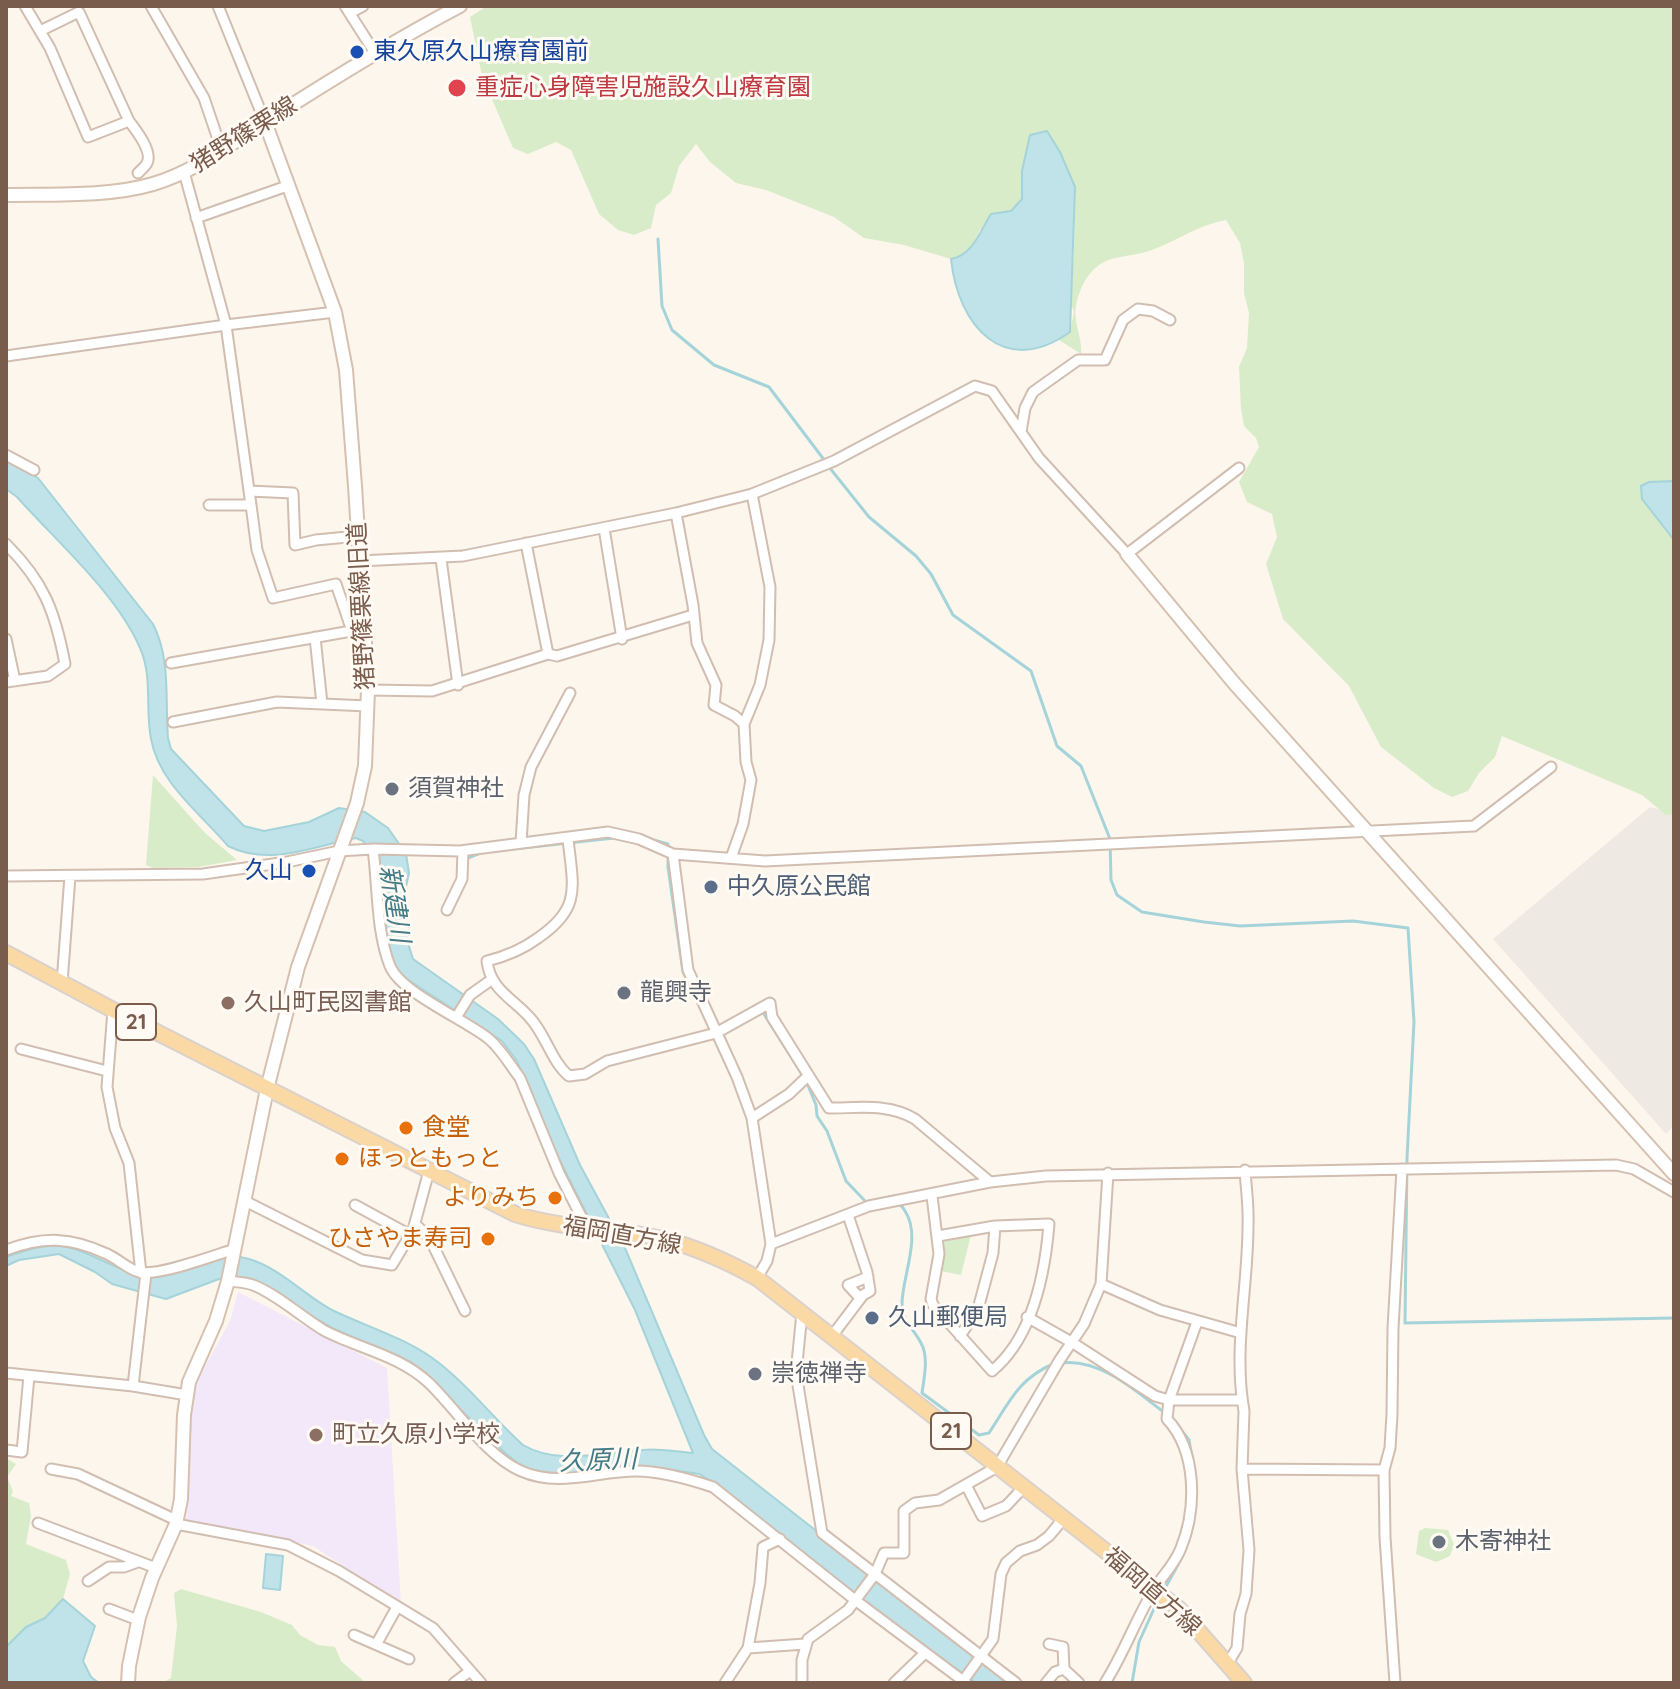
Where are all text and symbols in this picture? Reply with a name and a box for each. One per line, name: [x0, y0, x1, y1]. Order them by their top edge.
place label: 東久原久山療育園前: [373, 38, 589, 66]
marker: 東久原久山療育園前: [348, 43, 366, 61]
place label: 重症心身障害児施設久山療育園: [475, 74, 811, 102]
marker: 重症心身障害児施設久山療育園: [446, 77, 468, 99]
street label: 猪野篠栗線: [185, 91, 303, 179]
street label: 猪野篠栗線旧道: [343, 521, 381, 691]
place label: 須賀神社: [408, 775, 504, 803]
marker: 須賀神社: [383, 780, 401, 798]
place label: 久山: [245, 857, 293, 885]
marker: 久山: [300, 862, 318, 880]
water label: 新建川: [372, 863, 416, 945]
place label: 中久原公民館: [727, 873, 871, 901]
marker: 中久原公民館: [702, 878, 720, 896]
place label: 龍興寺: [640, 979, 712, 1007]
marker: 龍興寺: [615, 984, 633, 1002]
place label: 久山町民図書館: [244, 989, 412, 1017]
marker: 久山町民図書館: [219, 994, 237, 1012]
road number: 21: [116, 1004, 156, 1040]
place label: 食堂: [422, 1114, 470, 1142]
marker: 食堂: [397, 1119, 415, 1137]
place label: ほっともっと: [358, 1145, 502, 1173]
marker: ほっともっと: [333, 1150, 351, 1168]
place label: よりみち: [443, 1184, 539, 1212]
marker: よりみち: [546, 1189, 564, 1207]
street label: 福岡直方線: [560, 1211, 684, 1261]
place label: ひさやま寿司: [328, 1225, 472, 1253]
marker: ひさやま寿司: [479, 1230, 497, 1248]
place label: 久山郵便局: [888, 1304, 1008, 1332]
marker: 久山郵便局: [863, 1309, 881, 1327]
place label: 崇徳禅寺: [771, 1360, 867, 1388]
marker: 崇徳禅寺: [746, 1365, 764, 1383]
road number: 21: [931, 1413, 971, 1449]
place label: 町立久原小学校: [332, 1421, 500, 1449]
marker: 町立久原小学校: [307, 1426, 325, 1444]
water label: 久原川: [558, 1444, 638, 1478]
place label: 木寄神社: [1455, 1528, 1551, 1556]
marker: 木寄神社: [1430, 1533, 1448, 1551]
street label: 福岡直方線: [1097, 1542, 1207, 1642]

